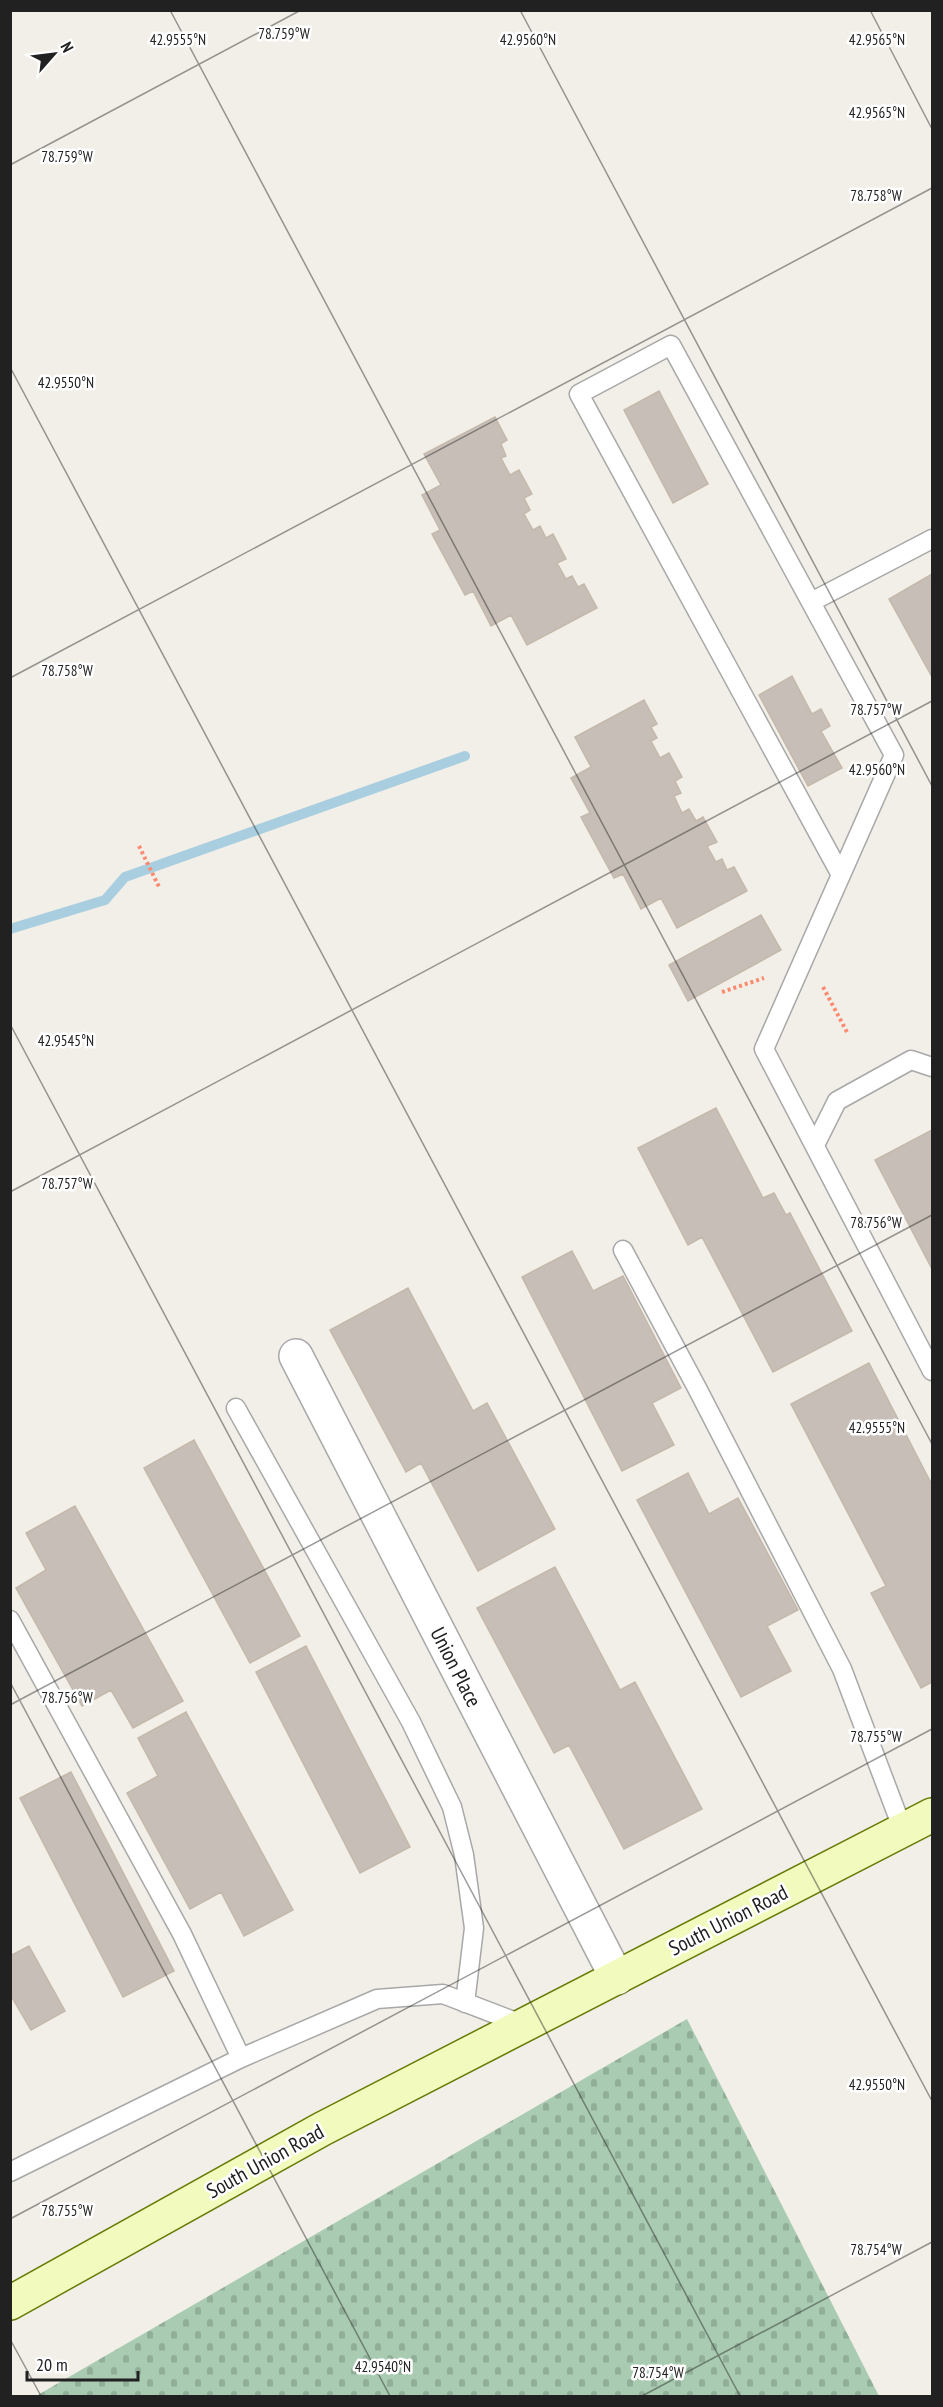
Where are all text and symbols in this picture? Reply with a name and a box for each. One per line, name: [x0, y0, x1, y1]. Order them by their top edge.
north arrow: [24, 24, 84, 84]
text: 78.759°W: [258, 24, 310, 43]
text: 42.9555°N: [150, 30, 206, 49]
text: 42.9560°N: [500, 30, 556, 49]
text: 42.9565°N: [849, 30, 905, 49]
text: N: [56, 38, 78, 55]
text: 42.9565°N: [849, 103, 905, 122]
text: 78.759°W: [41, 147, 93, 166]
text: 78.758°W: [850, 186, 902, 205]
text: 42.9550°N: [38, 373, 94, 392]
text: 78.758°W: [41, 661, 93, 680]
text: 78.757°W: [850, 700, 902, 719]
text: 42.9560°N: [849, 760, 905, 779]
text: 42.9545°N: [38, 1031, 94, 1050]
text: 78.757°W: [41, 1174, 93, 1193]
text: 78.756°W: [850, 1213, 902, 1232]
text: 42.9555°N: [849, 1418, 905, 1437]
street label: Union Place: [424, 1623, 488, 1711]
text: 78.756°W: [41, 1688, 93, 1707]
text: 78.755°W: [850, 1727, 902, 1746]
street label: South Union Road: [664, 1878, 792, 1962]
text: 42.9550°N: [849, 2075, 905, 2094]
street label: South Union Road: [202, 2118, 328, 2204]
text: 78.755°W: [41, 2201, 93, 2220]
text: 78.754°W: [850, 2240, 902, 2259]
scale bar: [27, 2344, 138, 2382]
text: 20 m: [36, 2353, 68, 2376]
text: 42.9540°N: [355, 2357, 411, 2376]
text: 78.754°W: [632, 2363, 684, 2382]

